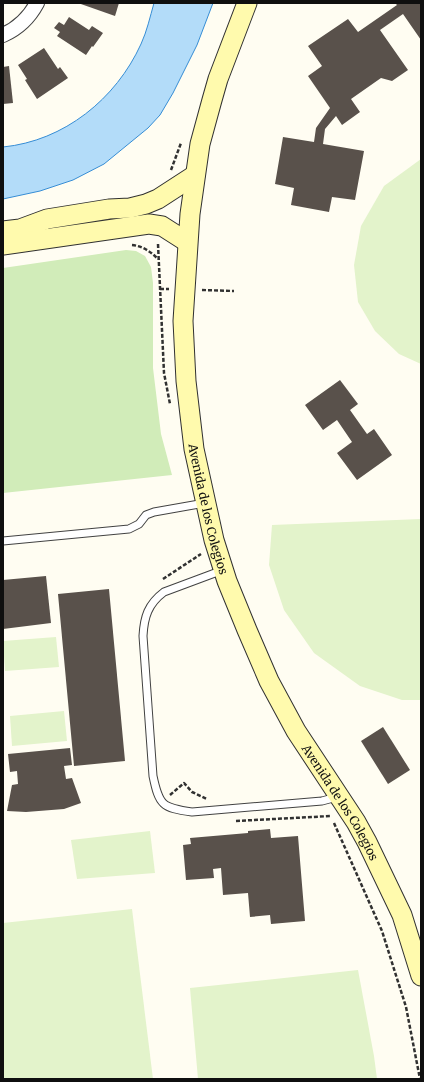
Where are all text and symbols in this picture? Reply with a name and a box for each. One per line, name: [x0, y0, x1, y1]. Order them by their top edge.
street label: Avenida de los Colegios: [186, 442, 232, 576]
street label: Avenida de los Colegios: [299, 741, 382, 863]

